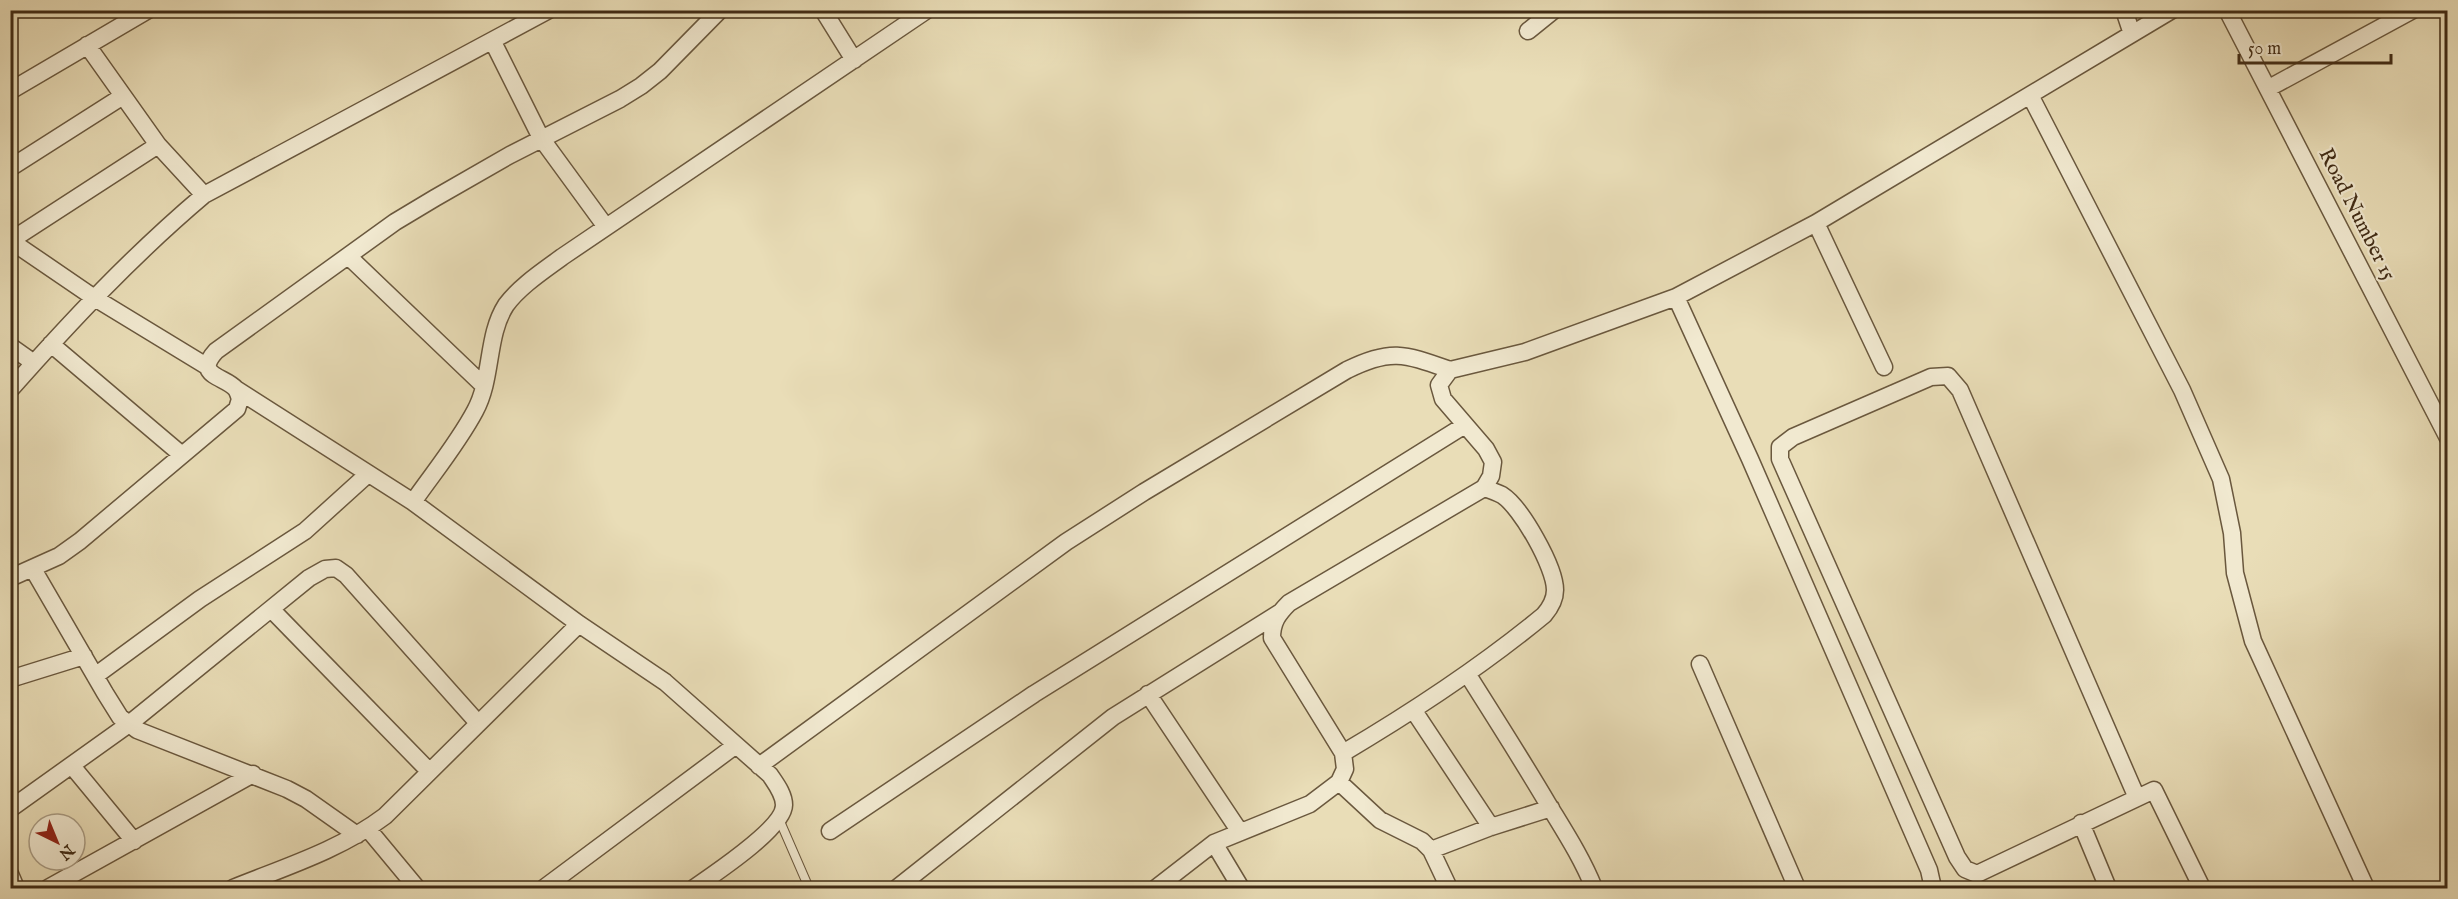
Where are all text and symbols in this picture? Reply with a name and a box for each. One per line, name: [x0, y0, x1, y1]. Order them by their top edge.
scale bar: [2239, 27, 2390, 65]
text: 50 m: [2248, 38, 2281, 61]
street label: Road Number 15: [2312, 144, 2402, 286]
north arrow: [27, 812, 87, 872]
text: N: [54, 839, 78, 864]

